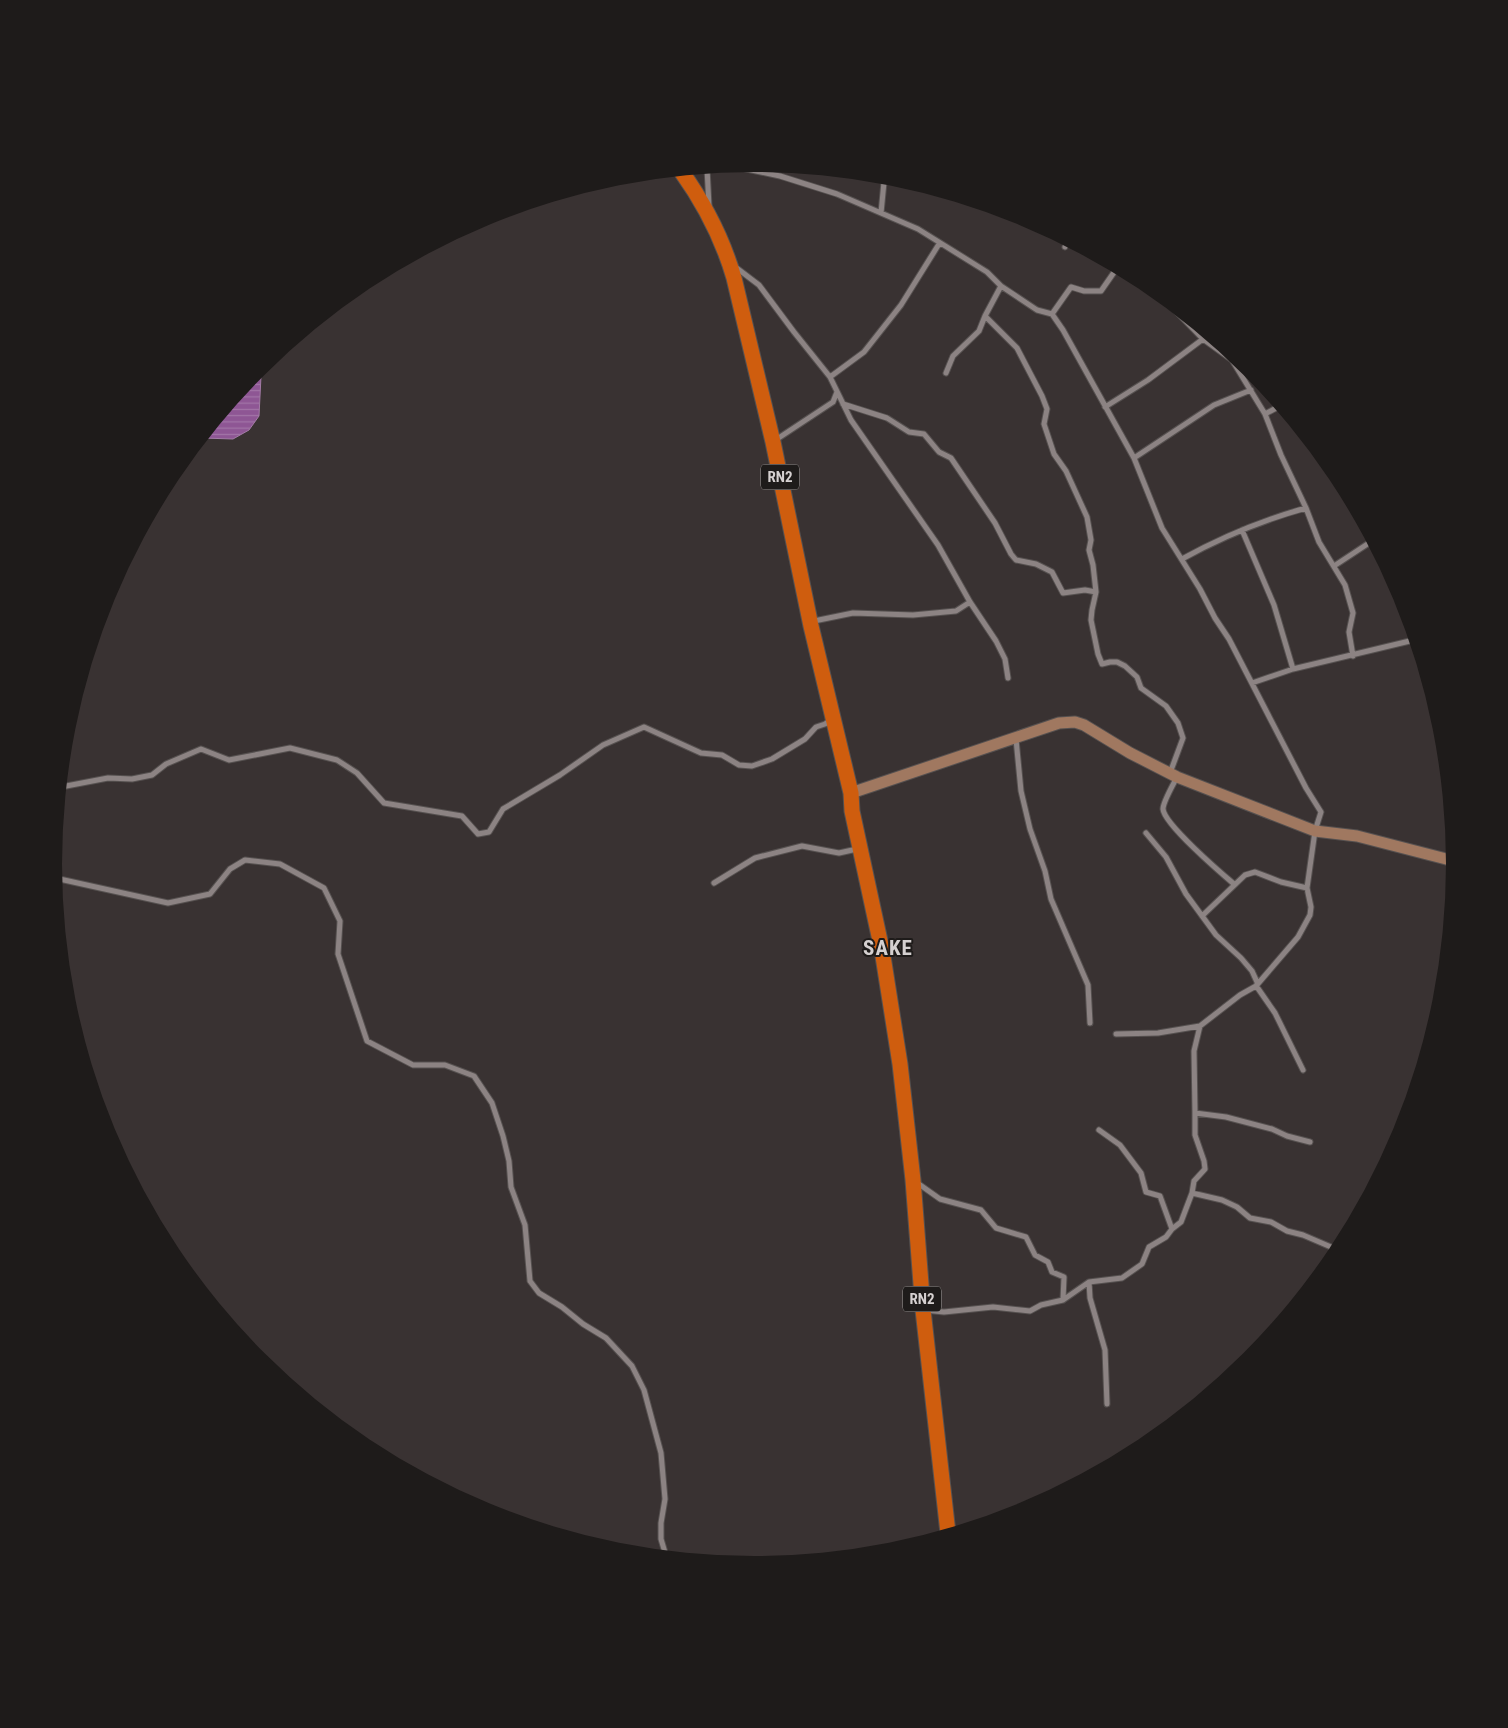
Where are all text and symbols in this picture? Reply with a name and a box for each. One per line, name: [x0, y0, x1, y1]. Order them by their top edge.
road number: RN2: [761, 464, 799, 490]
district label: SAKE: [863, 936, 913, 960]
road number: RN2: [903, 1286, 941, 1312]

